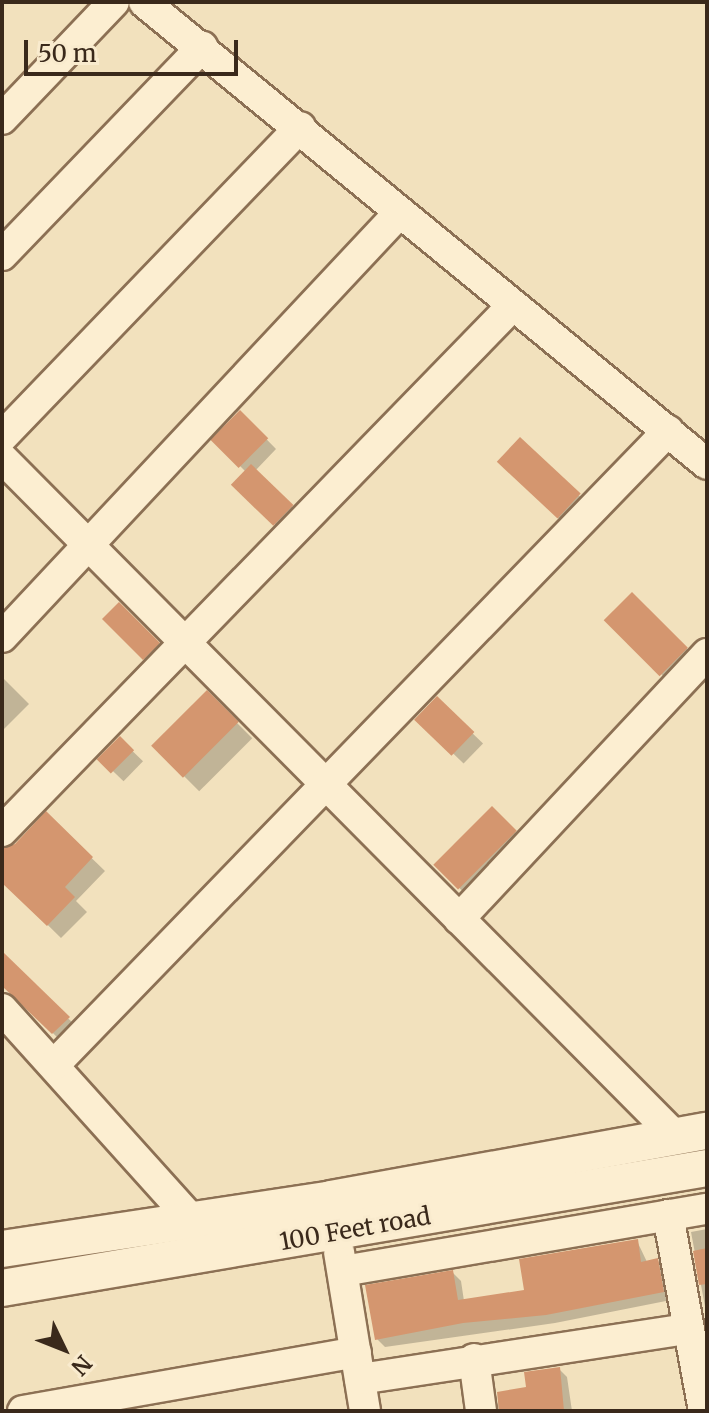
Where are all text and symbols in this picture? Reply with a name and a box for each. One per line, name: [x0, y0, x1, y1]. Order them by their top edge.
scale bar: [28, 24, 242, 74]
text: 50 m: [38, 38, 97, 69]
street label: 100 Feet road: [277, 1202, 433, 1256]
north arrow: [24, 1309, 104, 1389]
text: N: [65, 1349, 98, 1381]

